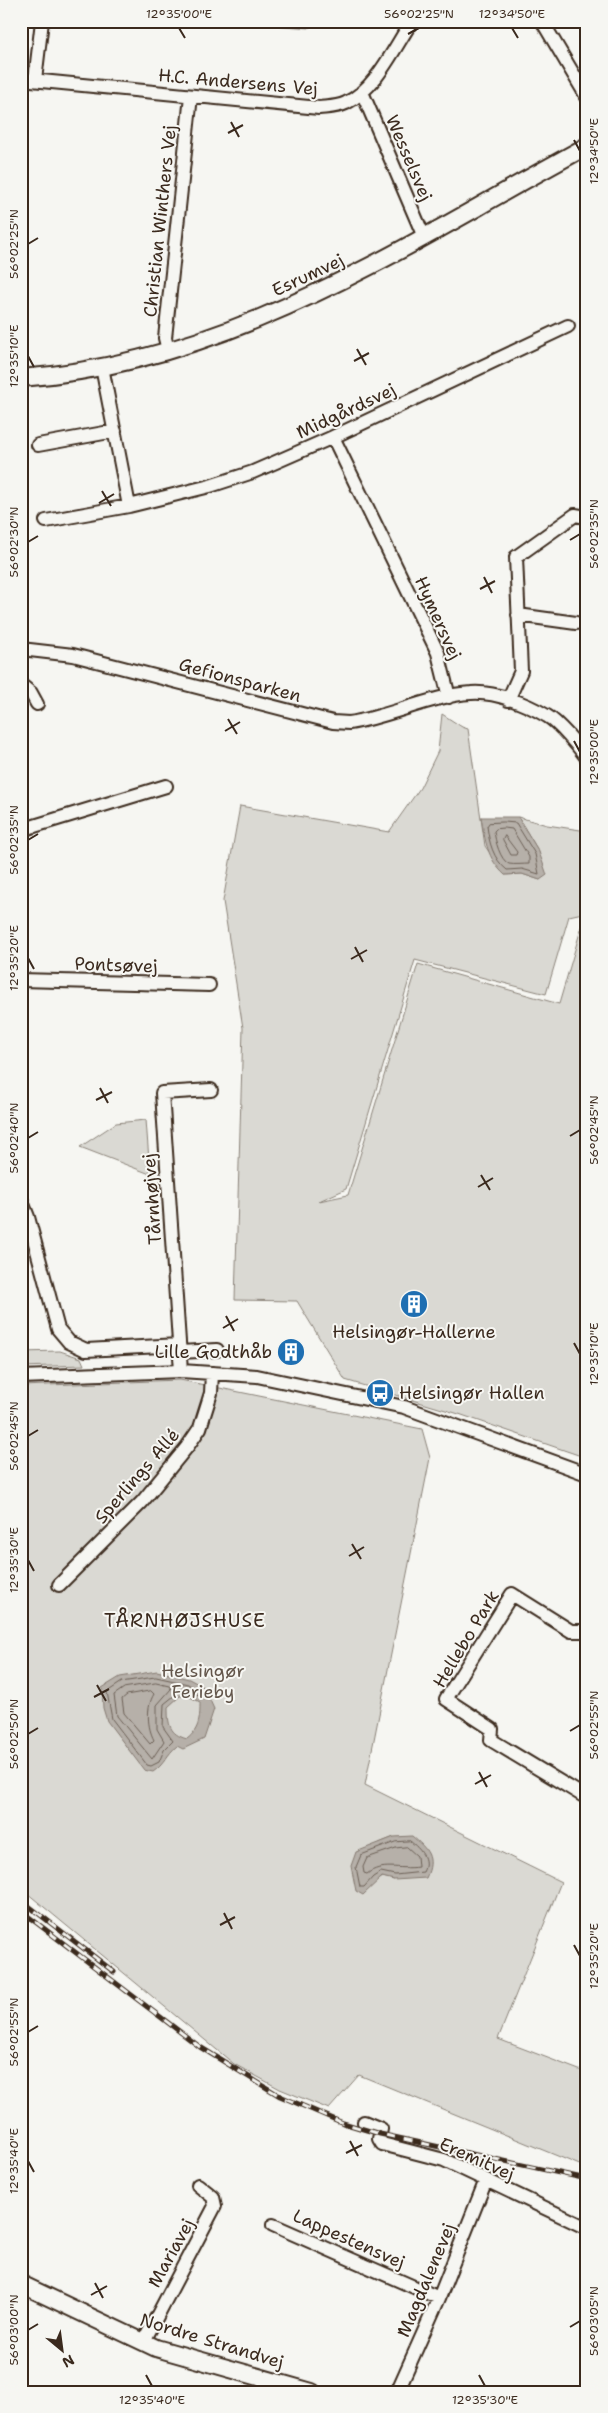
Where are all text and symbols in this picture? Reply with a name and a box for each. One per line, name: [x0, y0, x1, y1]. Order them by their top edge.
text: 12°35'00"E: [146, 6, 212, 22]
text: 56°02'25"N: [384, 6, 454, 22]
text: 12°34'50"E: [479, 6, 545, 22]
street label: H.C. Andersens Vej: [157, 63, 319, 101]
street label: Wesselsvej: [380, 111, 438, 205]
text: 12°34'50"E: [586, 118, 602, 184]
street label: Christian Winthers Vej: [138, 124, 182, 318]
text: 56°02'25"N: [6, 209, 22, 279]
street label: Esrumvej: [268, 248, 348, 302]
text: 12°35'10"E: [6, 325, 22, 387]
street label: Midgårdsvej: [292, 378, 400, 444]
text: 56°02'35"N: [586, 499, 602, 569]
text: 56°02'30"N: [6, 506, 22, 578]
street label: Hymersvej: [409, 572, 467, 664]
street label: Gefionsparken: [176, 652, 304, 708]
text: 12°35'00"E: [586, 719, 602, 785]
text: 56°02'35"N: [6, 805, 22, 875]
text: 12°35'20"E: [6, 925, 22, 991]
street label: Pontsøvej: [74, 952, 158, 978]
text: 56°02'45"N: [586, 1095, 602, 1165]
text: 56°02'40"N: [6, 1103, 22, 1174]
street label: Tårnhøjvej: [137, 1153, 167, 1245]
building icon: Helsingør-Hallerne: [399, 1289, 429, 1319]
place label: Helsingør-Hallerne: [332, 1320, 496, 1344]
text: 12°35'10"E: [586, 1323, 602, 1385]
building icon: Lille Godthåb: [276, 1337, 306, 1367]
place label: Lille Godthåb: [154, 1340, 272, 1364]
bus stop icon: Helsingør Hallen: [365, 1378, 395, 1408]
place label: Helsingør Hallen: [399, 1381, 545, 1405]
text: 56°02'45"N: [6, 1401, 22, 1471]
street label: Sperlings Allé: [89, 1423, 185, 1529]
text: 12°35'30"E: [6, 1527, 22, 1593]
street label: Hellebo Park: [427, 1586, 505, 1692]
district label: TÅRNHØJSHUSE: [104, 1607, 266, 1633]
park label: Helsingør Ferieby: [161, 1659, 245, 1704]
text: 56°02'55"N: [586, 1691, 602, 1759]
text: 56°02'50"N: [6, 1699, 22, 1769]
text: 12°35'20"E: [586, 1923, 602, 1989]
text: 56°02'55"N: [6, 1998, 22, 2066]
text: 12°35'40"E: [6, 2128, 22, 2194]
street label: Eremitvej: [435, 2132, 519, 2186]
street label: Lappestensvej: [289, 2204, 409, 2274]
street label: Mariavej: [142, 2214, 200, 2292]
street label: Magdalenevej: [391, 2219, 461, 2341]
text: 56°03'05"N: [586, 2286, 602, 2356]
text: 56°03'00"N: [6, 2294, 22, 2366]
street label: Nordre Strandvej: [137, 2308, 287, 2374]
north arrow: [38, 2326, 88, 2376]
text: N: [59, 2351, 78, 2372]
text: 12°35'40"E: [119, 2392, 185, 2408]
text: 12°35'30"E: [452, 2392, 518, 2408]

